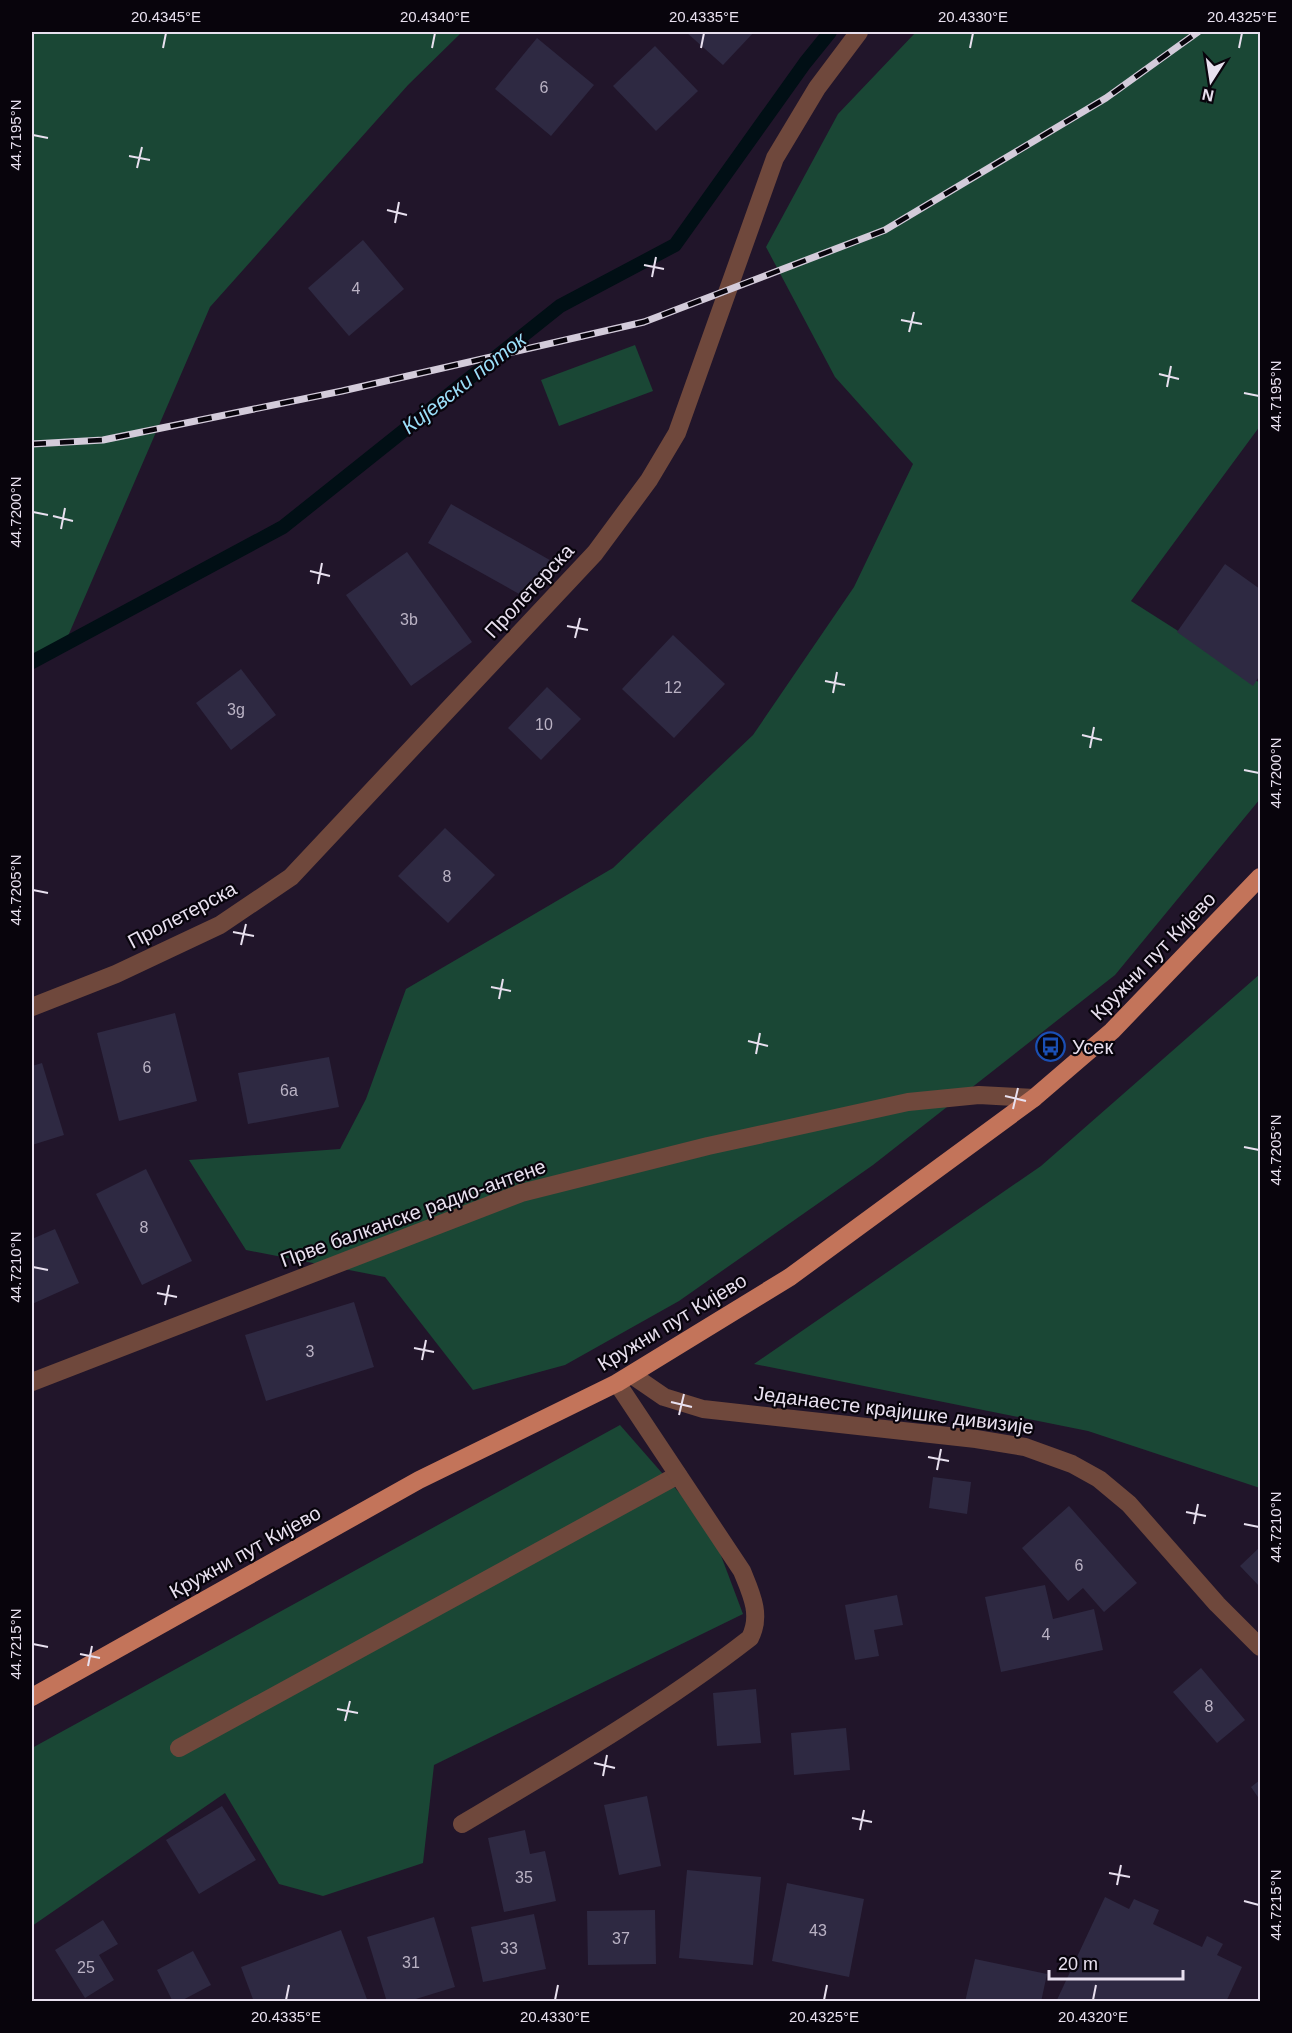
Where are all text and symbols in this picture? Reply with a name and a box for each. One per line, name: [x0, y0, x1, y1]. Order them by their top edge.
text: 20.4345°E: [131, 8, 201, 25]
text: 20.4340°E: [400, 8, 470, 25]
text: 20.4335°E: [669, 8, 739, 25]
text: 20.4330°E: [938, 8, 1008, 25]
text: 20.4325°E: [1207, 8, 1277, 25]
north arrow: [1181, 51, 1241, 111]
house number: 6: [540, 79, 549, 96]
text: N: [1201, 86, 1215, 105]
text: 44.7195°N: [7, 99, 24, 171]
house number: 4: [352, 280, 361, 297]
water label: Кијевски поток: [397, 326, 531, 438]
text: 44.7195°N: [1267, 360, 1284, 432]
text: 44.7200°N: [7, 476, 24, 548]
street label: Пролетерска: [480, 539, 578, 642]
house number: 3b: [400, 611, 418, 628]
house number: 12: [664, 679, 682, 696]
house number: 3g: [227, 701, 245, 718]
house number: 10: [535, 716, 553, 733]
text: 44.7200°N: [1267, 737, 1284, 809]
text: 44.7205°N: [7, 854, 24, 926]
house number: 8: [443, 868, 452, 885]
street label: Пролетерска: [124, 877, 241, 953]
street label: Кружни пут Кијево: [1086, 887, 1220, 1025]
bus stop icon: Усек: [1035, 1031, 1067, 1063]
place label: Усек: [1072, 1036, 1113, 1058]
house number: 6: [143, 1059, 152, 1076]
house number: 6a: [280, 1082, 298, 1099]
text: 44.7205°N: [1267, 1114, 1284, 1186]
street label: Прве балканске радио-антене: [277, 1155, 549, 1271]
house number: 8: [140, 1219, 149, 1236]
text: 44.7210°N: [7, 1231, 24, 1303]
street label: Кружни пут Кијево: [594, 1269, 750, 1375]
house number: 3: [306, 1343, 315, 1360]
street label: Једанаесте крајишке дивизије: [753, 1382, 1035, 1438]
text: 44.7210°N: [1267, 1491, 1284, 1563]
street label: Кружни пут Кијево: [166, 1501, 324, 1603]
house number: 6: [1075, 1557, 1084, 1574]
text: 44.7215°N: [7, 1608, 24, 1680]
house number: 4: [1042, 1626, 1051, 1643]
house number: 8: [1205, 1698, 1214, 1715]
house number: 35: [515, 1869, 533, 1886]
text: 44.7215°N: [1267, 1869, 1284, 1941]
house number: 43: [809, 1922, 827, 1939]
house number: 37: [612, 1930, 630, 1947]
house number: 33: [500, 1940, 518, 1957]
scale bar: [1049, 1943, 1182, 1981]
house number: 31: [402, 1954, 420, 1971]
text: 20 m: [1058, 1954, 1098, 1974]
house number: 25: [77, 1959, 95, 1976]
text: 20.4335°E: [251, 2008, 321, 2025]
text: 20.4330°E: [520, 2008, 590, 2025]
text: 20.4325°E: [789, 2008, 859, 2025]
text: 20.4320°E: [1058, 2008, 1128, 2025]

